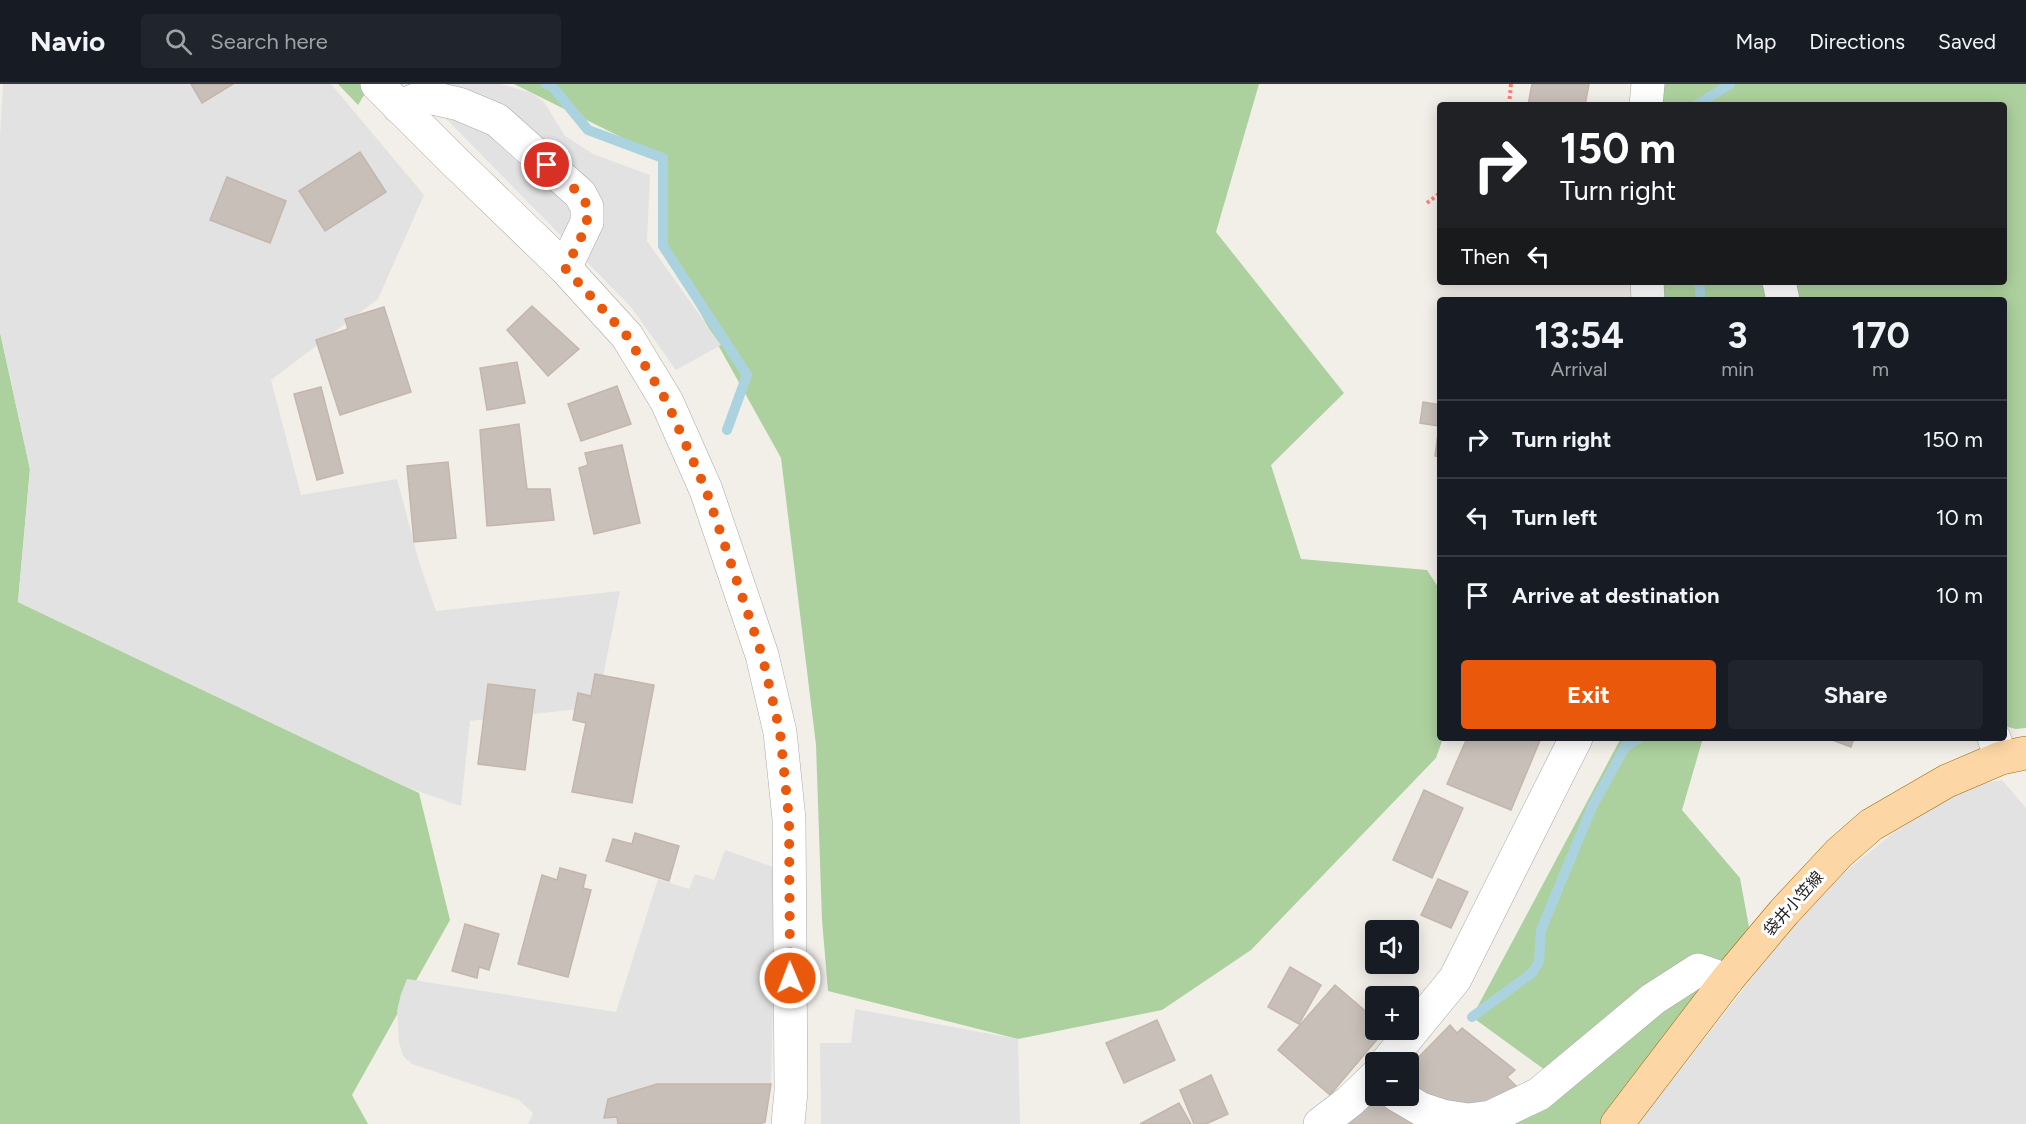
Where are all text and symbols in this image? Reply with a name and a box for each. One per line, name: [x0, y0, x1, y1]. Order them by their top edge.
search box: [141, 14, 561, 68]
text: Navio: [30, 24, 105, 58]
icon: search: [162, 25, 195, 58]
text: Search here: [210, 28, 328, 55]
text: Map: [1735, 29, 1776, 54]
text: Directions: [1809, 29, 1905, 54]
text: Saved: [1938, 29, 1996, 54]
text: 150 m: [1560, 123, 1676, 174]
icon: right: [1461, 126, 1539, 204]
pin: [521, 139, 572, 190]
icon: arrive: [530, 148, 563, 181]
text: Turn right: [1560, 174, 1676, 207]
icon: left: [1522, 240, 1555, 273]
text: Then: [1461, 243, 1510, 270]
text: 13:54: [1534, 314, 1624, 357]
text: 3: [1728, 314, 1748, 357]
text: 170: [1851, 314, 1910, 357]
text: Arrival: [1551, 357, 1607, 381]
text: min: [1721, 357, 1754, 381]
text: m: [1872, 357, 1889, 381]
icon: right: [1461, 423, 1494, 456]
text: Turn right: [1512, 426, 1611, 453]
text: 150 m: [1923, 426, 1983, 453]
icon: left: [1461, 501, 1494, 534]
text: Turn left: [1512, 504, 1598, 531]
text: 10 m: [1936, 504, 1983, 531]
icon: arrive: [1461, 579, 1494, 612]
text: Arrive at destination: [1512, 582, 1720, 609]
text: 10 m: [1936, 582, 1983, 609]
button: Exit: [1461, 660, 1716, 729]
button: Share: [1728, 660, 1983, 729]
street label: 袋井小笠線: [1760, 867, 1827, 939]
map controls: [1365, 920, 1419, 1106]
button: sound: [1365, 920, 1419, 974]
position arrow: [758, 946, 822, 1010]
button: +: [1365, 986, 1419, 1040]
button: −: [1365, 1052, 1419, 1106]

